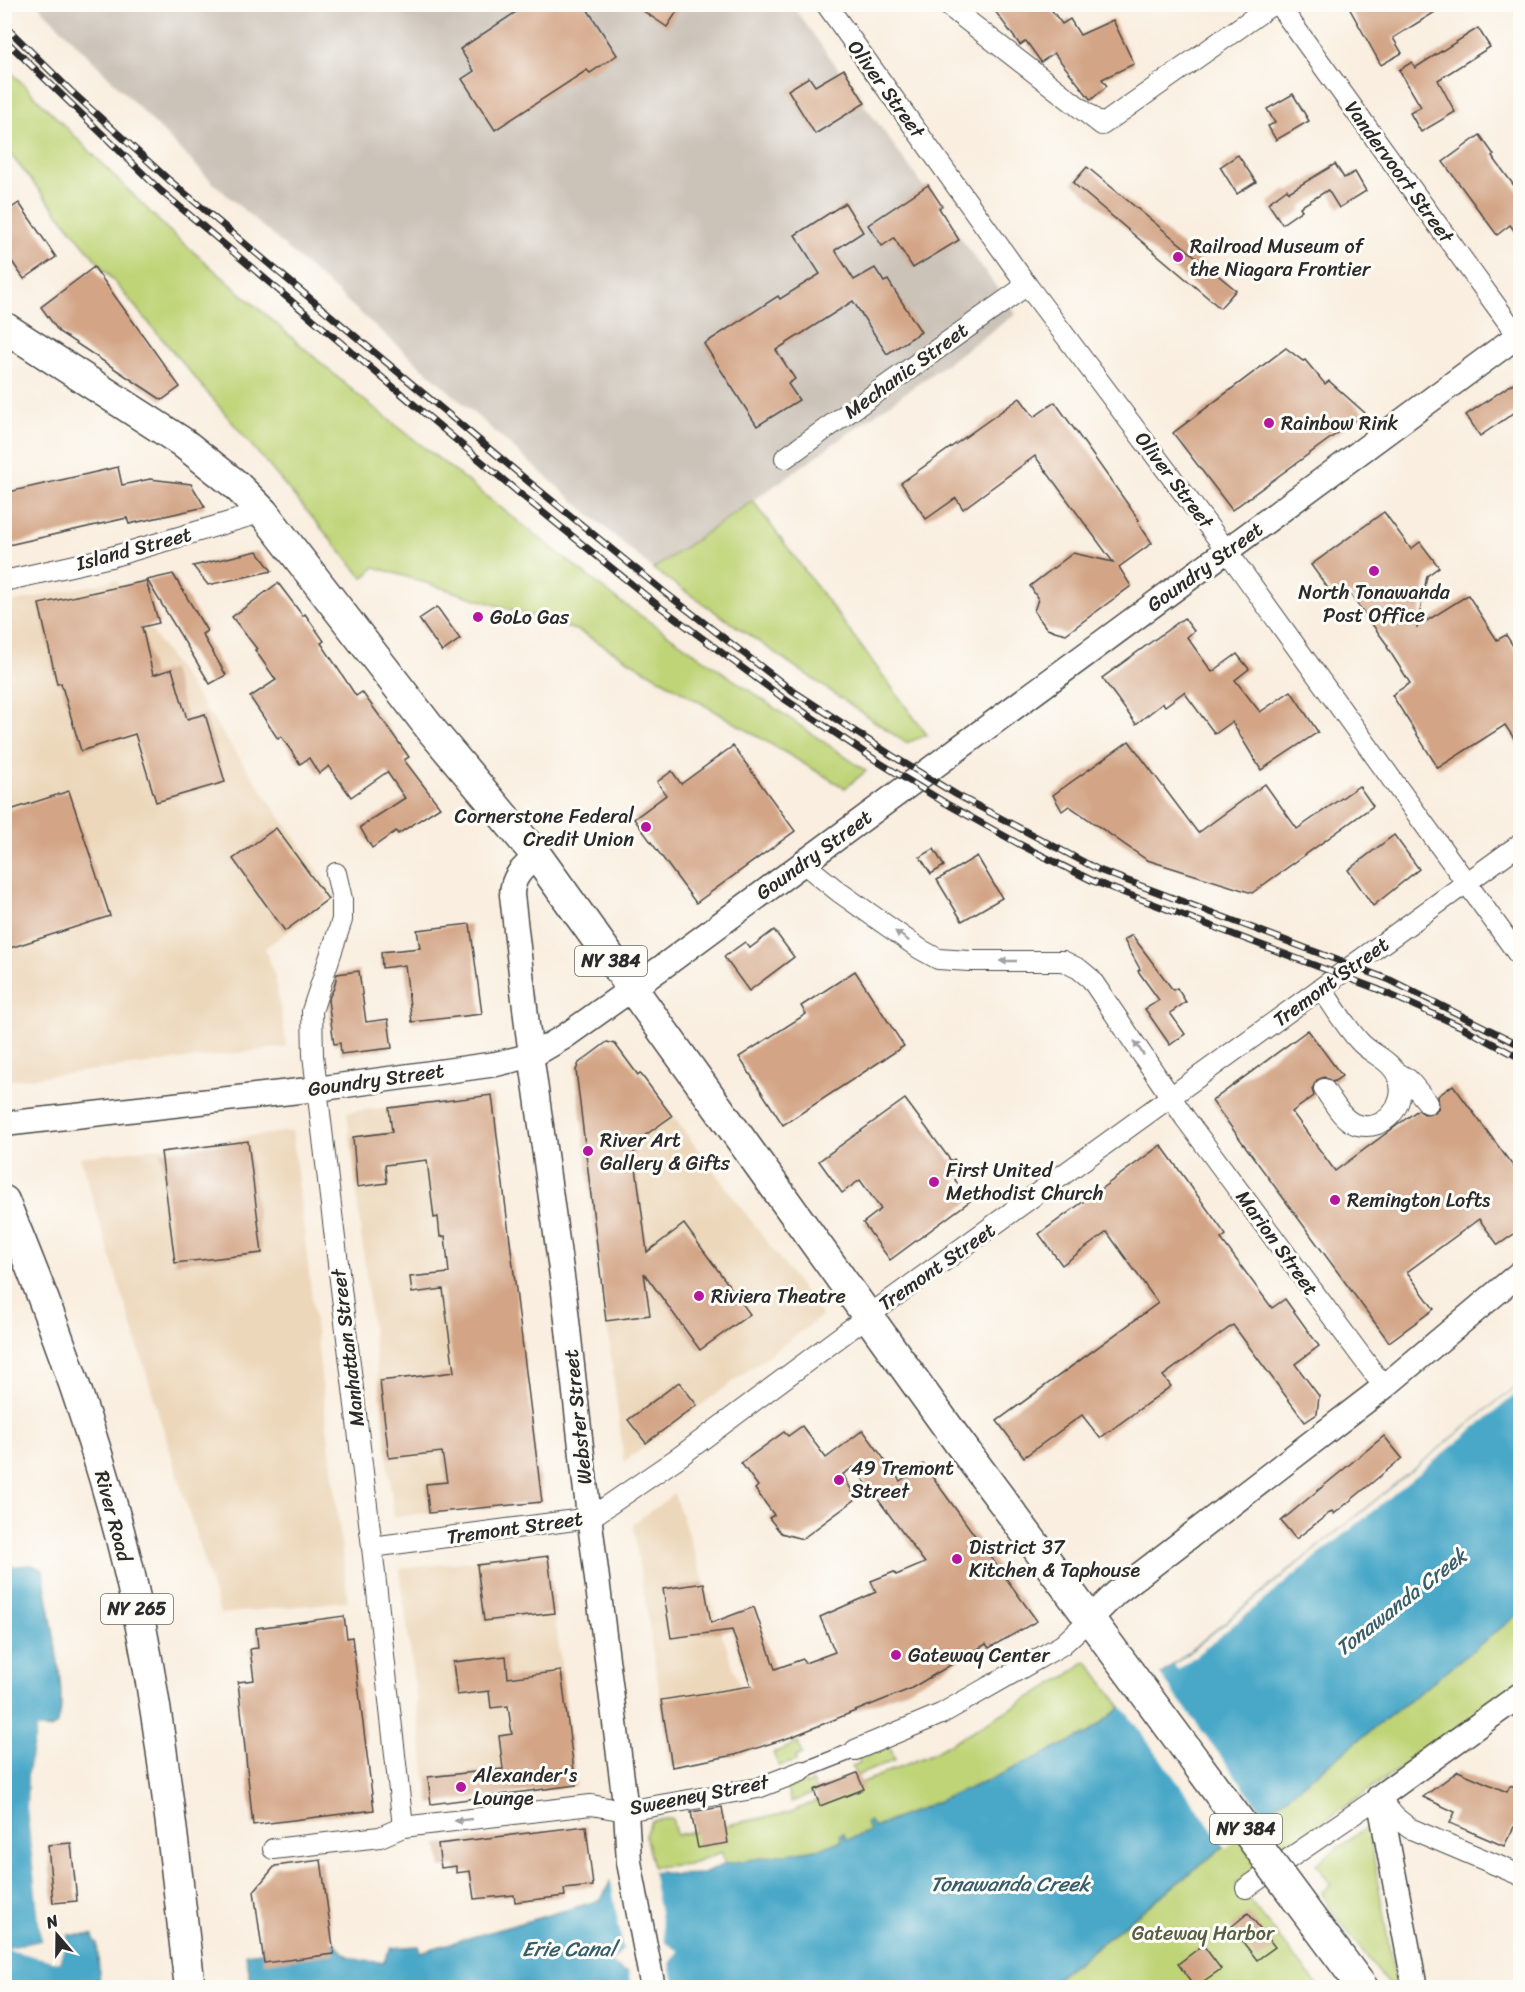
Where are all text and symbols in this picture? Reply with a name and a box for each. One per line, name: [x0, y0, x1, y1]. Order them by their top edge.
street label: Oliver Street: [838, 32, 934, 146]
street label: Vandervoort Street: [1335, 93, 1463, 252]
place label: Railroad Museum of the Niagara Frontier: [1190, 229, 1372, 287]
marker: Railroad Museum of the Niagara Frontier: [1171, 250, 1185, 264]
street label: Mechanic Street: [836, 313, 976, 428]
place label: Rainbow Rink: [1281, 406, 1399, 441]
marker: Rainbow Rink: [1262, 416, 1276, 430]
street label: Oliver Street: [1126, 424, 1223, 537]
street label: Goundry Street: [1139, 512, 1271, 621]
street label: Island Street: [71, 517, 196, 581]
marker: North Tonawanda Post Office: [1367, 564, 1381, 578]
place label: North Tonawanda Post Office: [1298, 575, 1451, 633]
place label: GoLo Gas: [490, 600, 570, 635]
marker: GoLo Gas: [471, 610, 485, 624]
place label: Cornerstone Federal Credit Union: [454, 799, 634, 857]
street label: Goundry Street: [748, 800, 880, 909]
marker: Cornerstone Federal Credit Union: [639, 820, 653, 834]
street label: Tremont Street: [1265, 927, 1397, 1036]
one-way arrow: [894, 930, 910, 942]
road number: NY 384: [575, 946, 647, 976]
one-way arrow: [999, 956, 1018, 966]
one-way arrow: [1134, 1040, 1145, 1056]
street label: Goundry Street: [306, 1053, 447, 1107]
place label: River Art Gallery & Gifts: [600, 1123, 731, 1181]
marker: River Art Gallery & Gifts: [581, 1144, 595, 1158]
place label: First United Methodist Church: [946, 1153, 1104, 1211]
marker: First United Methodist Church: [927, 1175, 941, 1189]
street label: Marion Street: [1226, 1183, 1328, 1304]
place label: Remington Lofts: [1347, 1183, 1491, 1218]
marker: Remington Lofts: [1328, 1193, 1342, 1207]
street label: Tremont Street: [871, 1213, 1003, 1321]
street label: Manhattan Street: [321, 1266, 375, 1429]
place label: Riviera Theatre: [711, 1279, 846, 1314]
marker: Riviera Theatre: [692, 1289, 706, 1303]
street label: Webster Street: [553, 1347, 603, 1486]
place label: 49 Tremont Street: [851, 1451, 954, 1509]
street label: River Road: [84, 1466, 142, 1567]
marker: 49 Tremont Street: [832, 1473, 846, 1487]
street label: Tremont Street: [445, 1501, 585, 1555]
place label: District 37 Kitchen & Taphouse: [969, 1530, 1140, 1588]
water label: Tonawanda Creek: [1326, 1537, 1477, 1666]
marker: District 37 Kitchen & Taphouse: [950, 1552, 964, 1566]
road number: NY 265: [101, 1594, 173, 1624]
place label: Gateway Center: [908, 1638, 1050, 1673]
marker: Gateway Center: [889, 1648, 903, 1662]
place label: Alexander's Lounge: [472, 1758, 578, 1816]
street label: Sweeney Street: [626, 1764, 772, 1826]
marker: Alexander's Lounge: [454, 1780, 468, 1794]
road number: NY 384: [1210, 1814, 1282, 1844]
one-way arrow: [454, 1815, 473, 1825]
water label: Tonawanda Creek: [930, 1865, 1092, 1903]
north arrow: [27, 1905, 87, 1965]
text: N: [41, 1906, 63, 1937]
park label: Gateway Harbor: [1132, 1916, 1275, 1951]
water label: Erie Canal: [522, 1930, 621, 1968]

